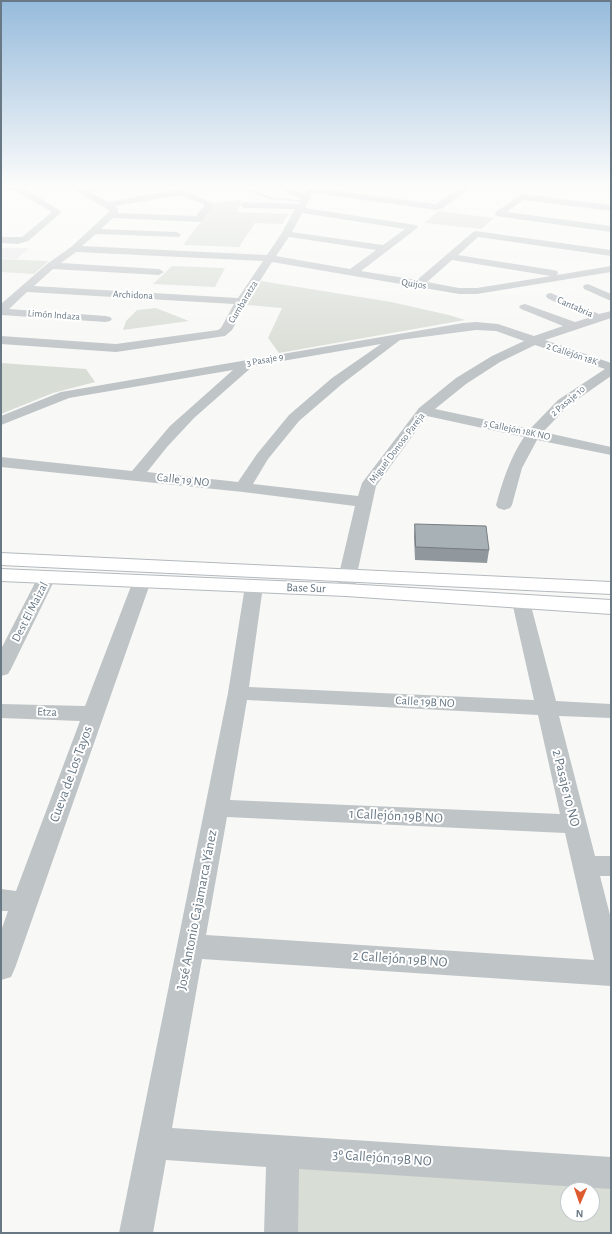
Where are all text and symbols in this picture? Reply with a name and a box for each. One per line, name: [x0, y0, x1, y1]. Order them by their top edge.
street label: Quijos: [401, 276, 427, 292]
street label: Cumbaratza: [226, 279, 260, 325]
street label: Archidona: [113, 288, 153, 302]
street label: Cantabria: [555, 294, 595, 320]
street label: Limón Indaza: [27, 307, 81, 323]
street label: 2 Callejón 18K: [545, 340, 599, 368]
street label: 3 Pasaje 9: [246, 351, 284, 369]
street label: 2 Pasaje 10: [548, 383, 588, 419]
street label: Miguel Donoso Pareja: [367, 410, 427, 486]
street label: 5 Callejón 18K NO: [483, 417, 551, 443]
street label: Calle 19 NO: [156, 470, 210, 490]
street label: Dest El Maizal: [9, 580, 51, 644]
street label: Base Sur: [286, 580, 326, 596]
street label: Calle 19B NO: [395, 693, 455, 711]
street label: Etza: [37, 704, 57, 720]
street label: Cueva de Los Tayos: [46, 724, 96, 824]
street label: 2 Pasaje 10 NO: [548, 748, 584, 828]
street label: 1 Callejón 19B NO: [349, 805, 443, 827]
street label: José Antonio Cajamarca Yánez: [173, 828, 221, 992]
street label: 2 Callejón 19B NO: [352, 947, 448, 971]
street label: 3º Callejón 19B NO: [332, 1146, 432, 1170]
north arrow: [560, 1182, 600, 1222]
text: N: [576, 1208, 584, 1219]

